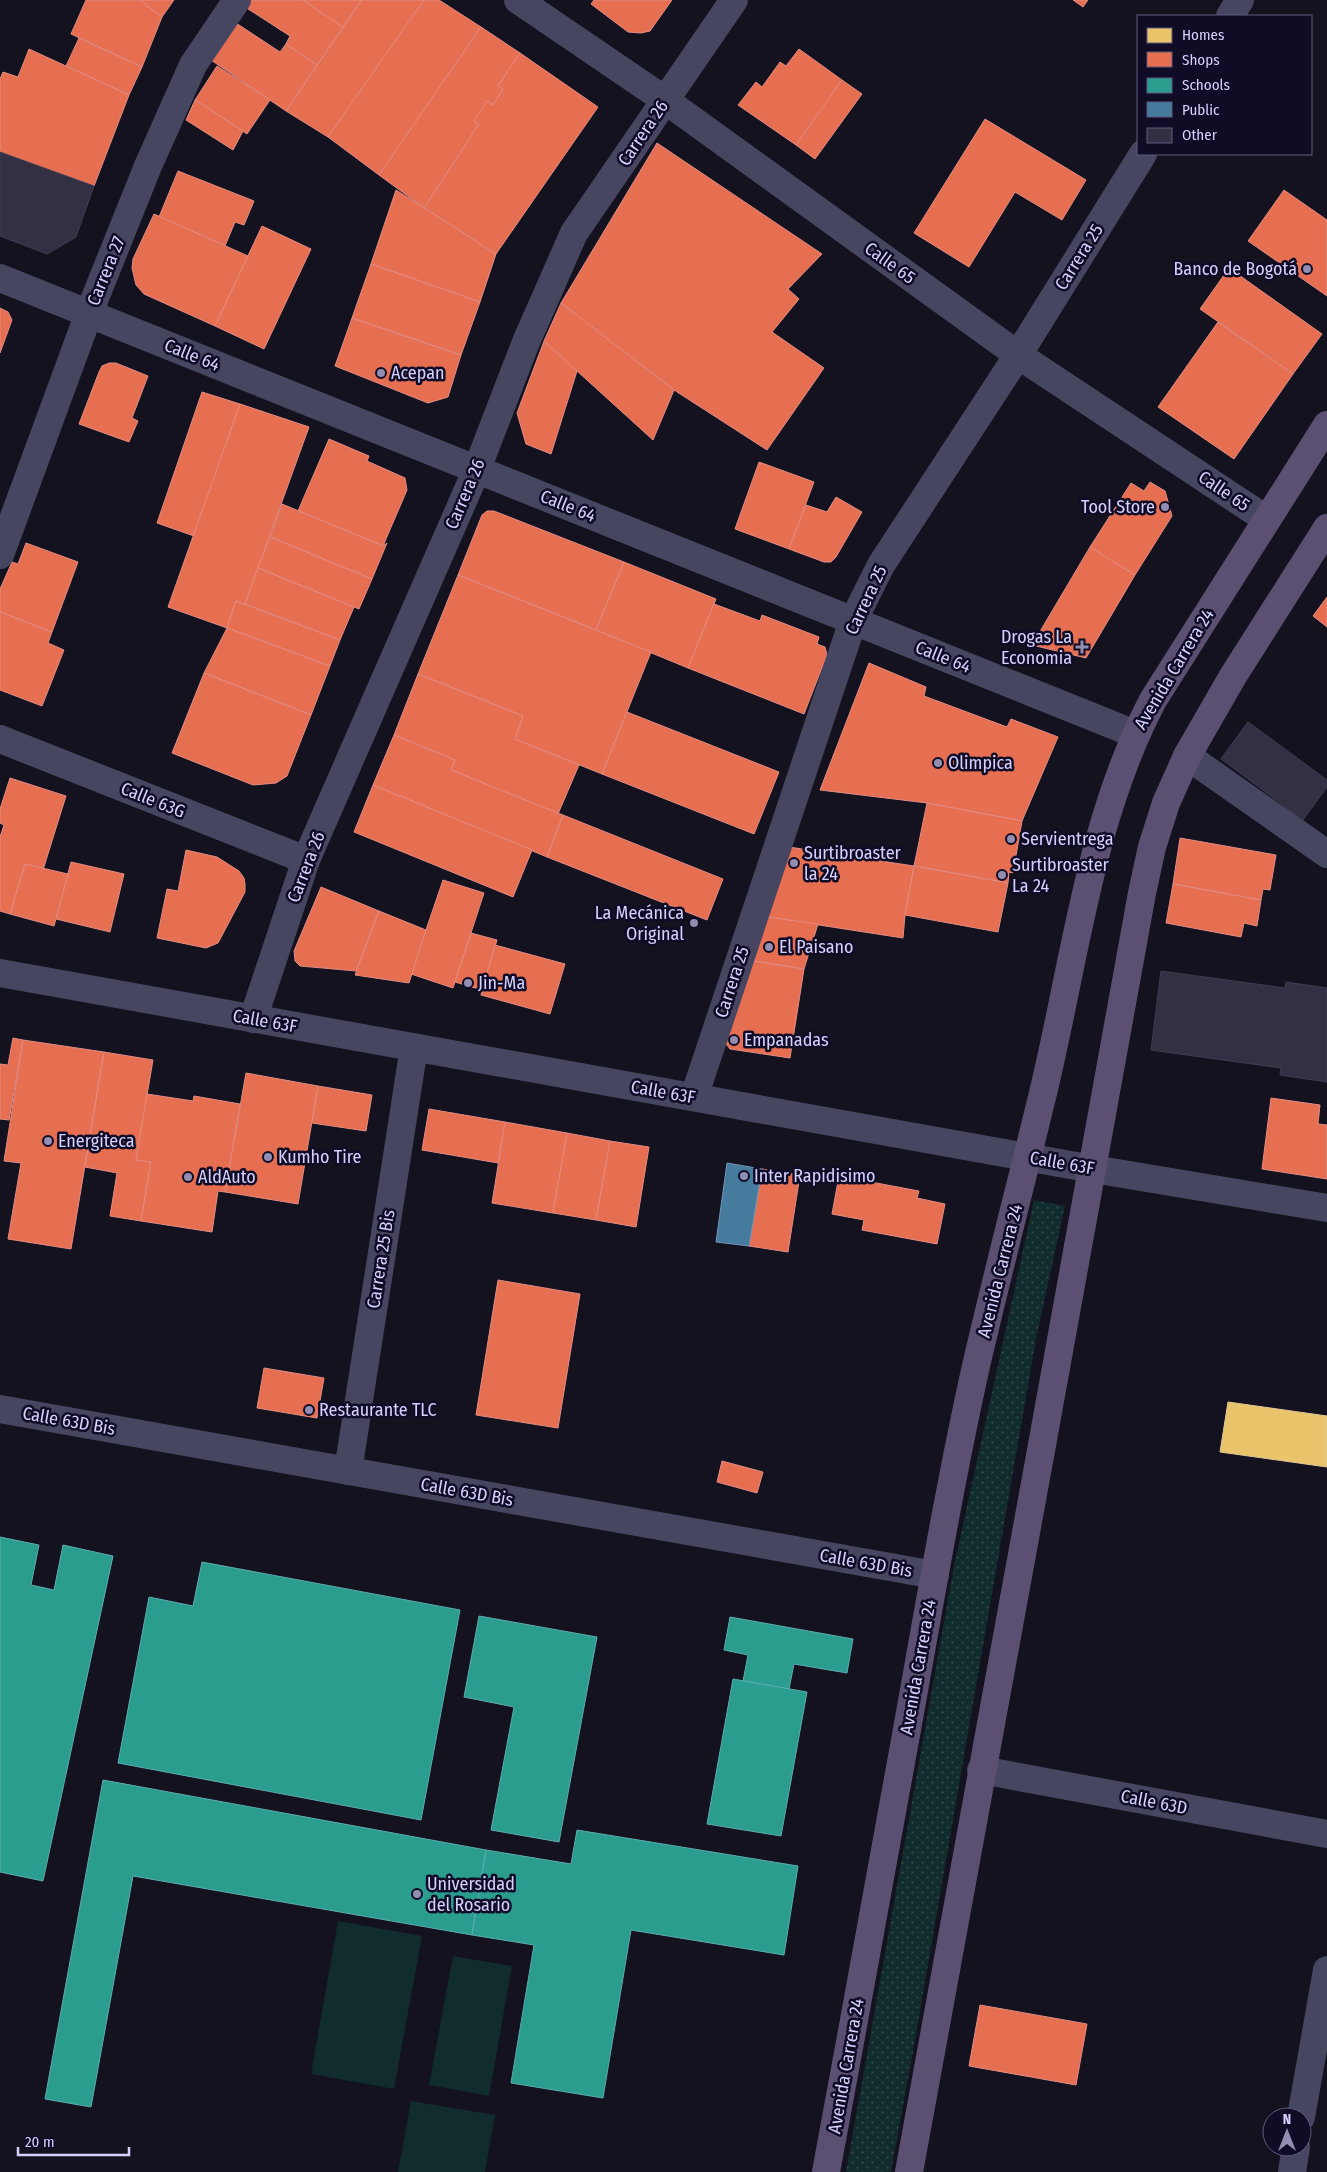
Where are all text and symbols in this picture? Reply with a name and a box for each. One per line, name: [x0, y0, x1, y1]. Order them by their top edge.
legend: [1137, 15, 1312, 155]
text: Homes: [1182, 26, 1224, 44]
text: Shops: [1182, 51, 1220, 69]
text: Schools: [1182, 76, 1230, 94]
street label: Carrera 26: [613, 96, 673, 170]
text: Public: [1182, 101, 1220, 119]
text: Other: [1182, 126, 1218, 144]
street label: Carrera 25: [1050, 220, 1108, 294]
street label: Carrera 27: [82, 233, 130, 309]
street label: Calle 65: [860, 237, 920, 289]
place label: Banco de Bogotá: [1173, 258, 1297, 280]
marker: Banco de Bogotá: [1301, 263, 1313, 275]
street label: Calle 64: [161, 334, 223, 376]
place label: Acepan: [391, 362, 444, 384]
marker: Acepan: [375, 367, 387, 379]
street label: Carrera 26: [440, 455, 490, 533]
street label: Calle 65: [1194, 466, 1254, 516]
street label: Calle 64: [537, 485, 599, 527]
place label: Tool Store: [1081, 496, 1155, 518]
marker: Tool Store: [1159, 501, 1171, 513]
street label: Carrera 25: [840, 562, 892, 638]
street label: Avenida Carrera 24: [1129, 604, 1219, 733]
place label: Drogas La Economia: [1001, 626, 1072, 669]
street label: Calle 64: [912, 636, 974, 678]
marker: Drogas La Economia: [1076, 641, 1088, 653]
place label: Olimpica: [948, 752, 1013, 774]
marker: Olimpica: [932, 757, 944, 769]
street label: Calle 63G: [118, 777, 188, 823]
street label: Carrera 26: [282, 828, 330, 906]
place label: Servientrega: [1021, 828, 1114, 850]
marker: Servientrega: [1005, 833, 1017, 845]
place label: Surtibroaster la 24: [804, 842, 902, 885]
place label: Surtibroaster La 24: [1012, 854, 1110, 897]
marker: Surtibroaster la 24: [788, 857, 800, 869]
marker: Surtibroaster La 24: [996, 869, 1008, 881]
place label: La Mecánica Original: [595, 902, 684, 945]
marker: La Mecánica Original: [688, 917, 700, 929]
place label: El Paisano: [779, 936, 853, 958]
marker: El Paisano: [763, 941, 775, 953]
street label: Carrera 25: [710, 944, 754, 1020]
place label: Jin-Ma: [478, 972, 525, 994]
marker: Jin-Ma: [462, 977, 474, 989]
street label: Calle 63F: [231, 1005, 299, 1037]
place label: Empanadas: [744, 1029, 829, 1051]
marker: Empanadas: [728, 1034, 740, 1046]
street label: Calle 63F: [629, 1076, 697, 1108]
place label: Energiteca: [58, 1130, 135, 1152]
marker: Energiteca: [42, 1135, 54, 1147]
place label: Kumho Tire: [278, 1146, 361, 1168]
street label: Calle 63F: [1028, 1147, 1096, 1179]
marker: Kumho Tire: [262, 1151, 274, 1163]
place label: Inter Rapidisimo: [754, 1165, 876, 1187]
place label: AldAuto: [198, 1166, 256, 1188]
marker: Inter Rapidisimo: [738, 1170, 750, 1182]
marker: AldAuto: [182, 1171, 194, 1183]
street label: Avenida Carrera 24: [973, 1202, 1027, 1340]
street label: Carrera 25 Bis: [362, 1208, 400, 1310]
place label: Restaurante TLC: [319, 1399, 437, 1421]
street label: Calle 63D Bis: [21, 1402, 117, 1440]
marker: Restaurante TLC: [303, 1404, 315, 1416]
street label: Calle 63D Bis: [419, 1473, 515, 1511]
street label: Calle 63D Bis: [818, 1544, 914, 1582]
street label: Avenida Carrera 24: [895, 1597, 941, 1736]
street label: Calle 63D: [1119, 1785, 1189, 1819]
place label: Universidad del Rosario: [427, 1873, 515, 1916]
marker: Universidad del Rosario: [411, 1888, 423, 1900]
street label: Avenida Carrera 24: [823, 1996, 869, 2135]
north arrow: [1262, 2107, 1312, 2157]
text: N: [1283, 2111, 1291, 2128]
scale bar: [18, 2124, 129, 2156]
text: 20 m: [25, 2133, 55, 2151]

